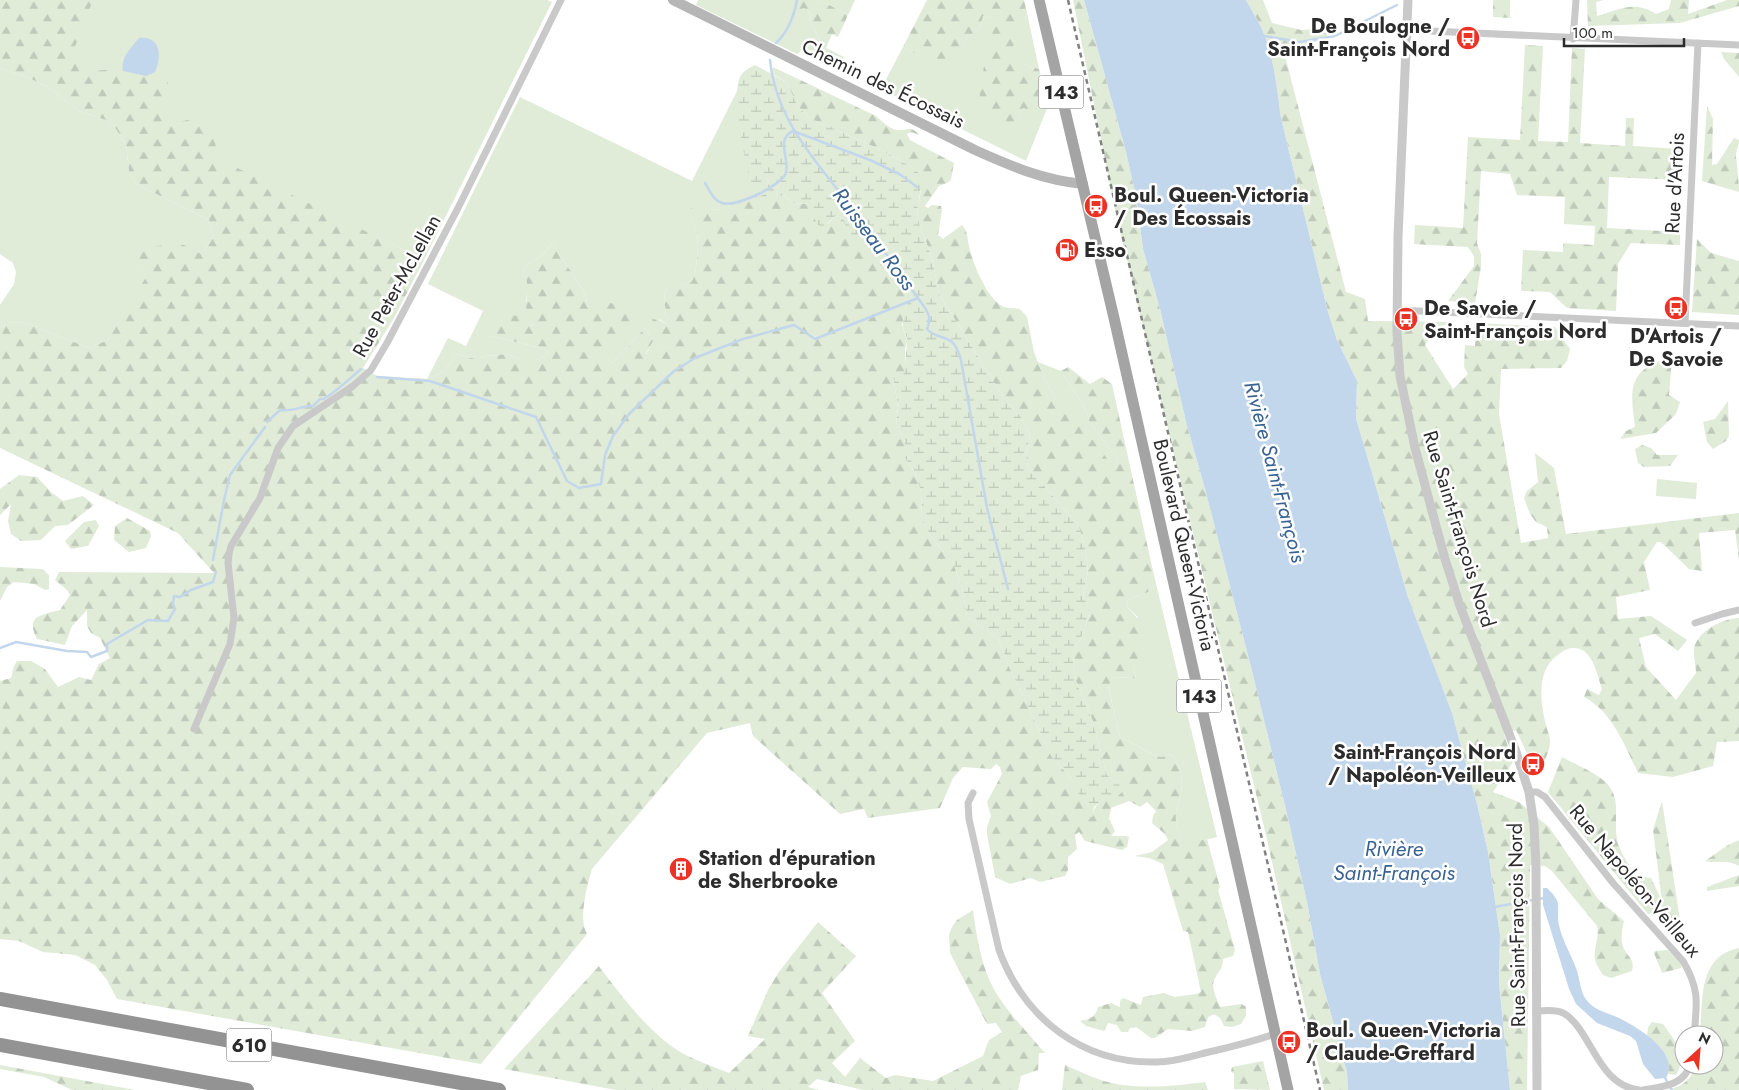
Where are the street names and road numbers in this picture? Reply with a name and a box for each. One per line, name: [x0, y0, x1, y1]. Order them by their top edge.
street label: Chemin des Écossais: [797, 32, 969, 136]
road number: 143: [1038, 75, 1084, 108]
street label: Rue d'Artois: [1658, 132, 1692, 234]
street label: Rue Peter-McLellan: [346, 209, 448, 363]
street label: Rue Saint-François Nord: [1415, 427, 1503, 631]
street label: Boulevard Queen-Victoria: [1145, 436, 1223, 654]
road number: 143: [1176, 679, 1222, 712]
street label: Rue Napoléon-Veilleux: [1562, 798, 1708, 964]
street label: Rue Saint-François Nord: [1501, 823, 1533, 1027]
road number: 610: [226, 1028, 272, 1062]

